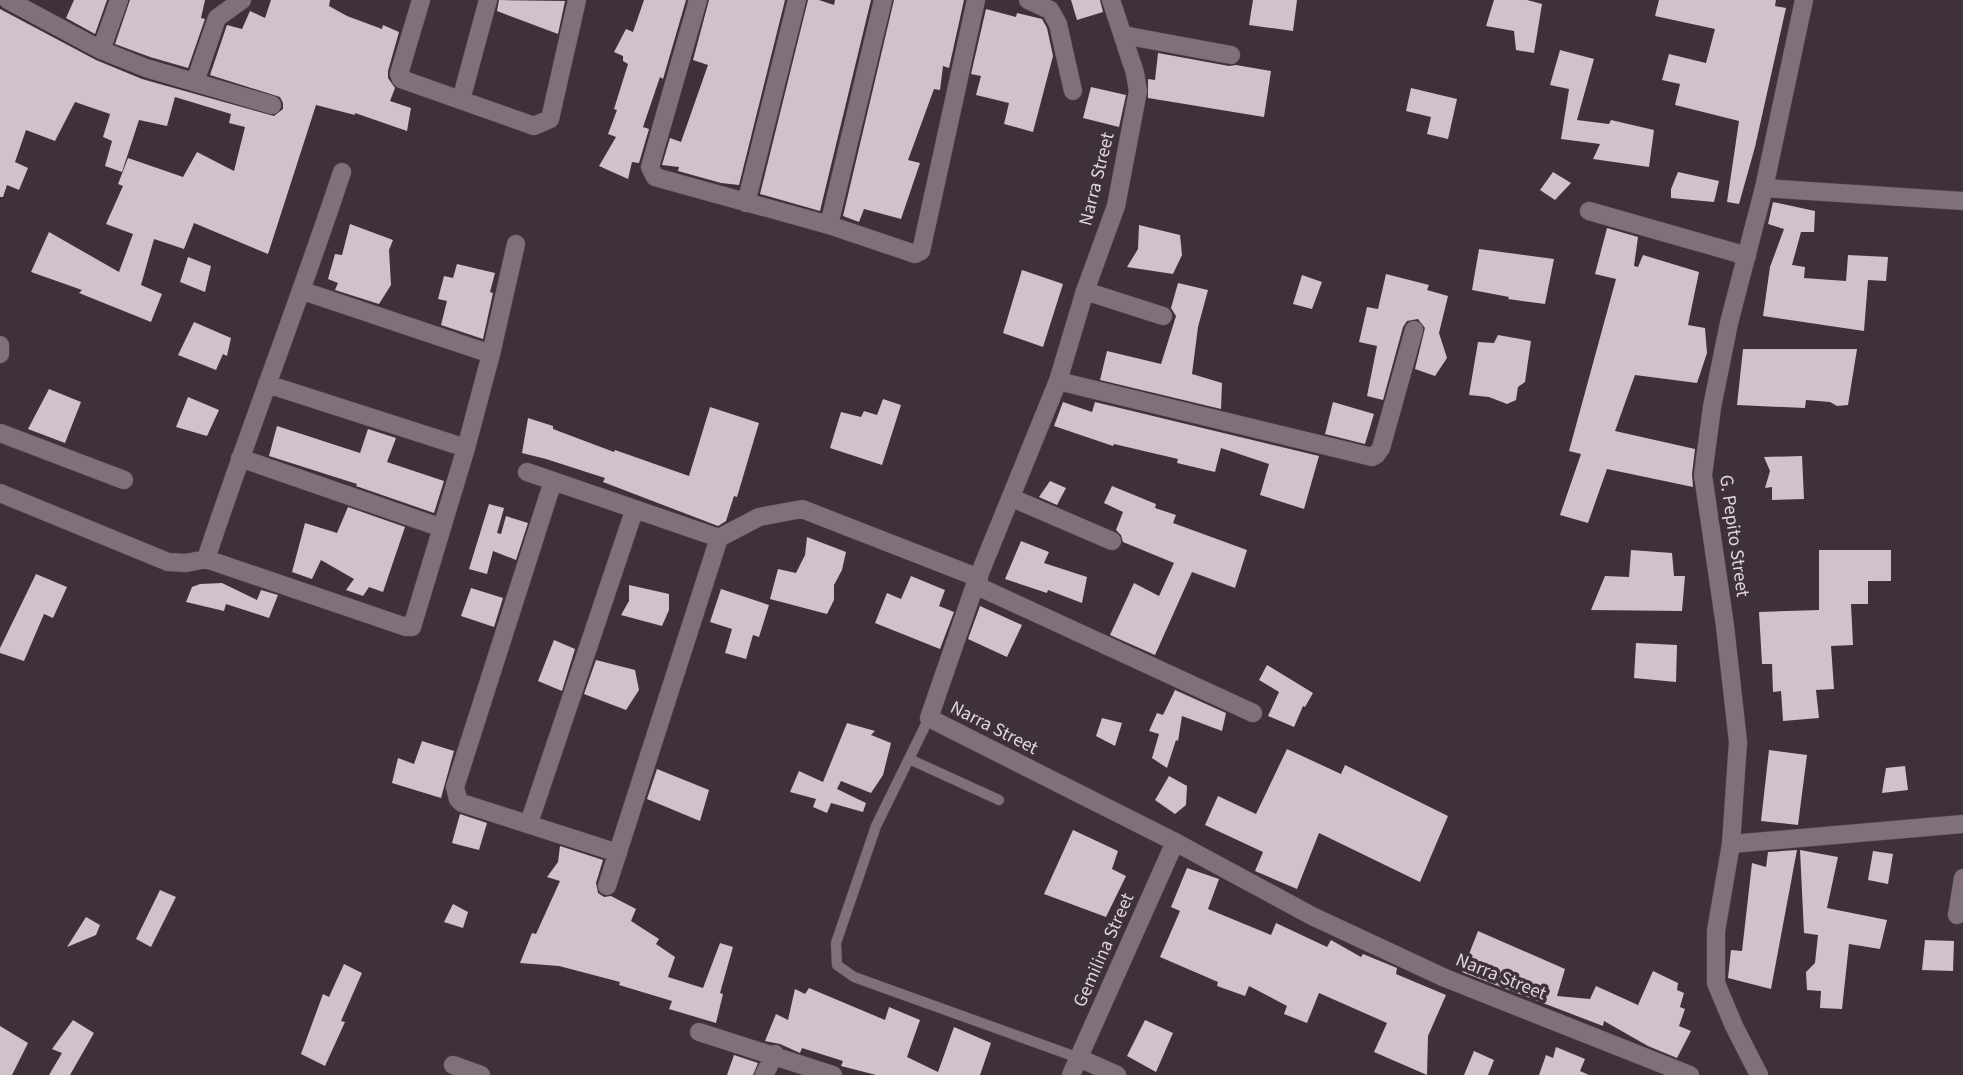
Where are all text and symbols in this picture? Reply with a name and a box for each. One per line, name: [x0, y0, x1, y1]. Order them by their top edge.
street label: Narra Street: [1072, 129, 1122, 229]
street label: G. Pepito Street: [1712, 473, 1756, 599]
street label: Narra Street: [945, 694, 1043, 762]
street label: Gemilina Street: [1067, 888, 1141, 1011]
street label: Narra Street: [1452, 947, 1551, 1008]

